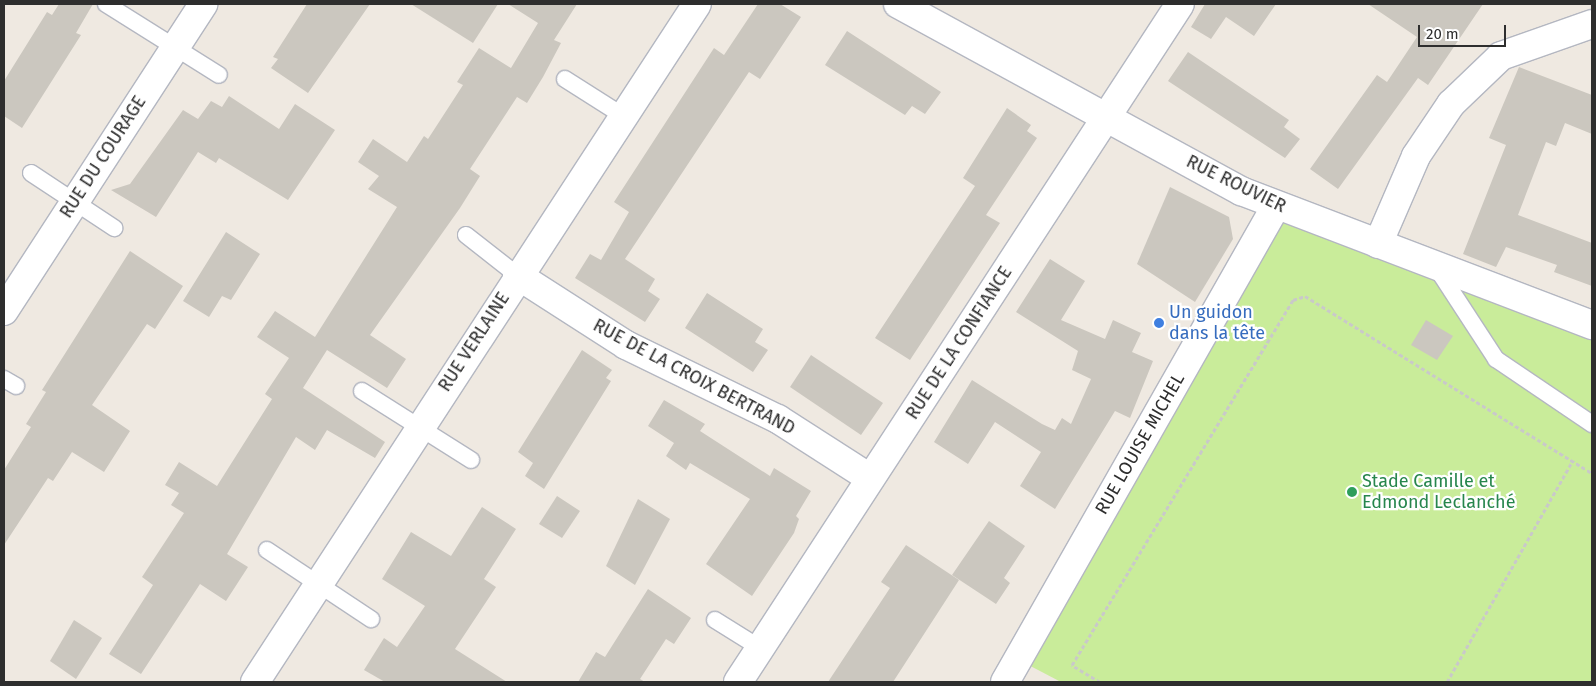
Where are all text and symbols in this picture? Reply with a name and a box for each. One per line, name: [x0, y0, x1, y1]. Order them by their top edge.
scale bar: [1421, 15, 1508, 47]
text: 20 m: [1426, 25, 1459, 43]
street label: RUE DU COURAGE: [55, 92, 151, 222]
street label: RUE ROUVIER: [1183, 151, 1289, 217]
street label: RUE DE LA CONFIANCE: [901, 262, 1017, 424]
street label: RUE VERLAINE: [434, 288, 514, 396]
place label: Un guidon dans la tête: [1169, 302, 1265, 344]
street label: RUE DE LA CROIX BERTRAND: [589, 314, 799, 440]
marker: Un guidon dans la tête: [1153, 317, 1165, 329]
street label: RUE LOUISE MICHEL: [1091, 370, 1189, 518]
place label: Stade Camille et Edmond Leclanché: [1362, 471, 1515, 514]
marker: Stade Camille et Edmond Leclanché: [1346, 486, 1358, 498]

